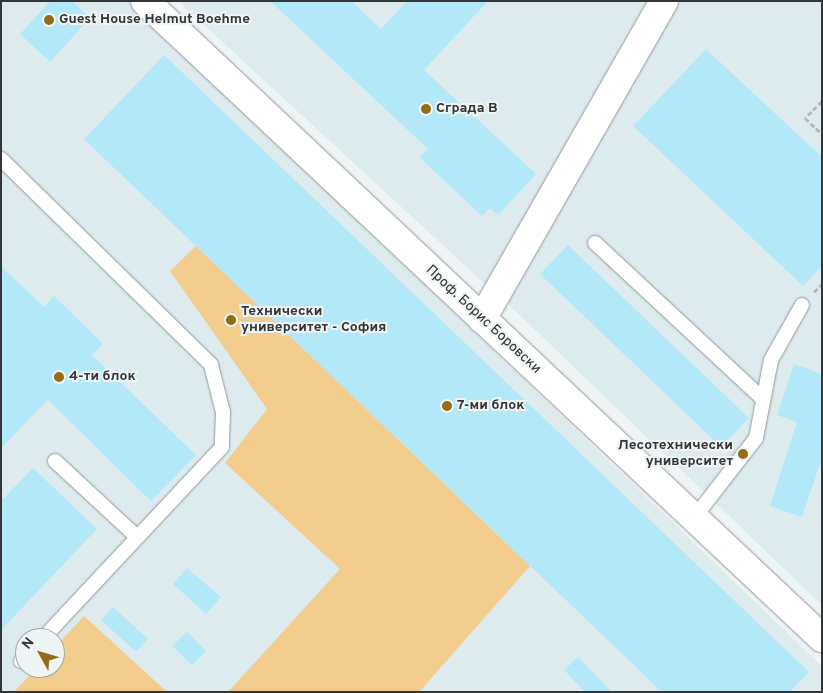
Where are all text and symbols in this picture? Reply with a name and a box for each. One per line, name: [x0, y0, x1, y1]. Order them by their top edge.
place label: Guest House Helmut Boehme: [59, 12, 250, 28]
marker: Guest House Helmut Boehme: [43, 14, 55, 26]
place label: Сграда В: [436, 101, 498, 117]
marker: Сграда В: [420, 103, 432, 115]
street label: Проф. Борис Боровски: [422, 262, 544, 378]
place label: Технически университет - София: [241, 304, 386, 336]
marker: Технически университет - София: [225, 314, 237, 326]
place label: 4-ти блок: [69, 369, 136, 385]
marker: 4-ти блок: [53, 371, 65, 383]
place label: 7-ми блок: [457, 398, 525, 414]
marker: 7-ми блок: [441, 400, 453, 412]
place label: Лесотехнически университет: [618, 438, 733, 471]
marker: Лесотехнически университет: [737, 448, 749, 460]
north arrow: [15, 628, 65, 678]
text: N: [19, 635, 39, 653]

